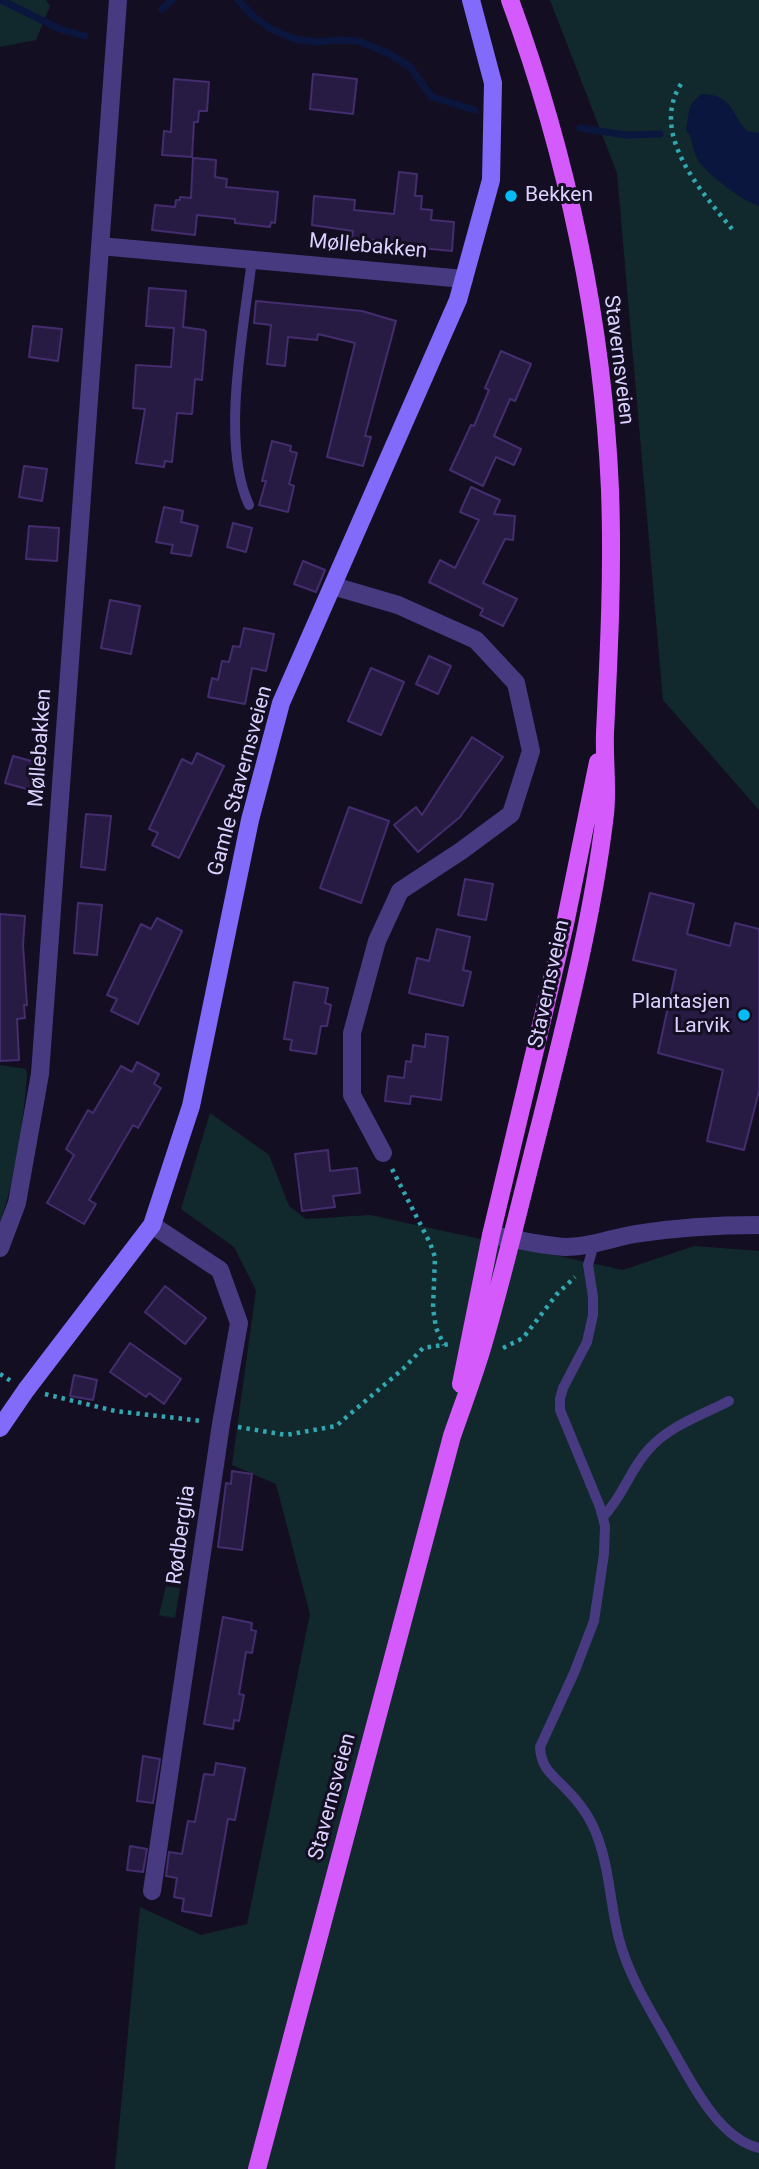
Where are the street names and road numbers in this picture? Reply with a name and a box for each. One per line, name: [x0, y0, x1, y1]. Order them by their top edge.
street label: Møllebakken: [308, 229, 428, 265]
street label: Stavernsveien: [598, 294, 638, 426]
street label: Gamle Stavernsveien: [203, 683, 279, 879]
street label: Møllebakken: [24, 688, 58, 808]
street label: Stavernsveien: [524, 918, 576, 1050]
street label: Rødberglia: [163, 1484, 201, 1586]
street label: Stavernsveien: [304, 1731, 362, 1863]

